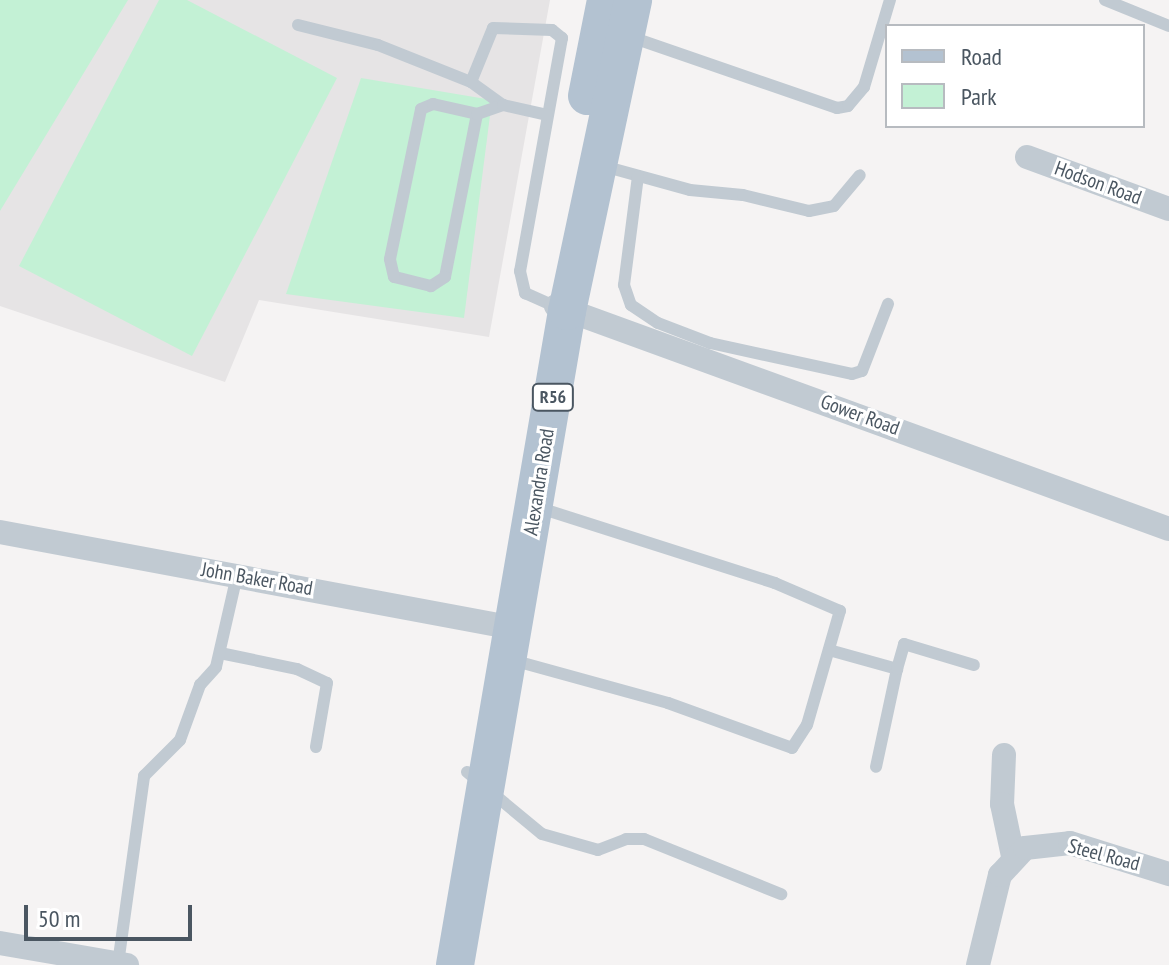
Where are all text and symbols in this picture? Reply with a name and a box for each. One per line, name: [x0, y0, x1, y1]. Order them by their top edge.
legend: [885, 24, 1145, 128]
text: Road: [961, 41, 1002, 72]
text: Park: [961, 81, 997, 112]
street label: Hodson Road: [1051, 156, 1145, 210]
road number: R56: [531, 383, 575, 411]
street label: Gower Road: [817, 390, 903, 440]
street label: Alexandra Road: [519, 427, 559, 537]
street label: John Baker Road: [200, 557, 314, 601]
street label: Steel Road: [1066, 834, 1142, 876]
scale bar: [28, 889, 196, 939]
text: 50 m: [38, 903, 80, 934]

